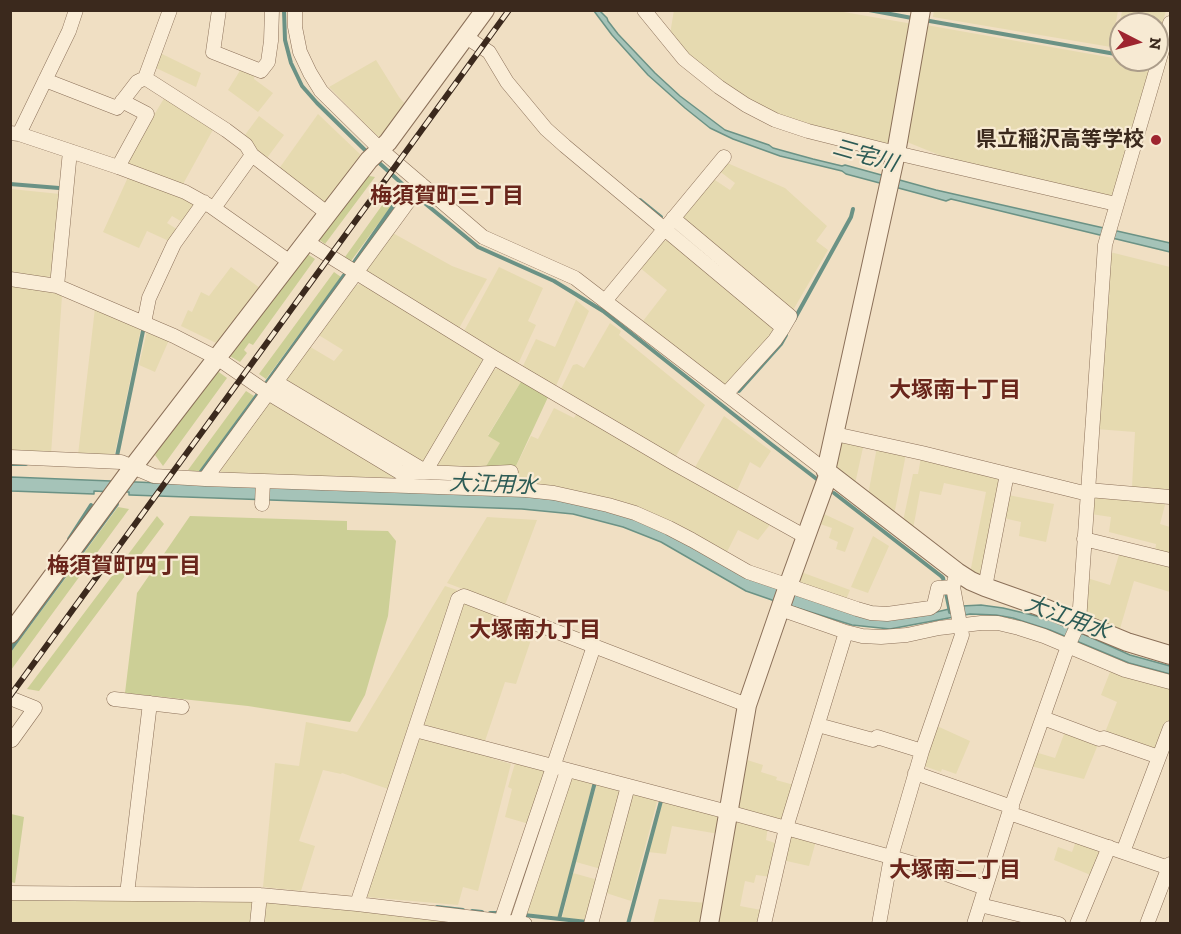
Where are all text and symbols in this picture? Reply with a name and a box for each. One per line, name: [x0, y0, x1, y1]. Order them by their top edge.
north arrow: [1109, 12, 1169, 72]
text: N: [1145, 37, 1165, 51]
place label: 県立稲沢高等学校: [976, 127, 1144, 153]
marker: 県立稲沢高等学校: [1149, 133, 1163, 147]
water label: 三宅川: [830, 134, 900, 178]
district label: 梅須賀町三丁目: [370, 184, 524, 210]
district label: 大塚南十丁目: [889, 378, 1021, 404]
water label: 大江用水: [449, 470, 537, 500]
district label: 梅須賀町四丁目: [47, 554, 201, 580]
water label: 大江用水: [1021, 591, 1113, 645]
district label: 大塚南九丁目: [469, 618, 601, 644]
district label: 大塚南二丁目: [889, 858, 1021, 884]

